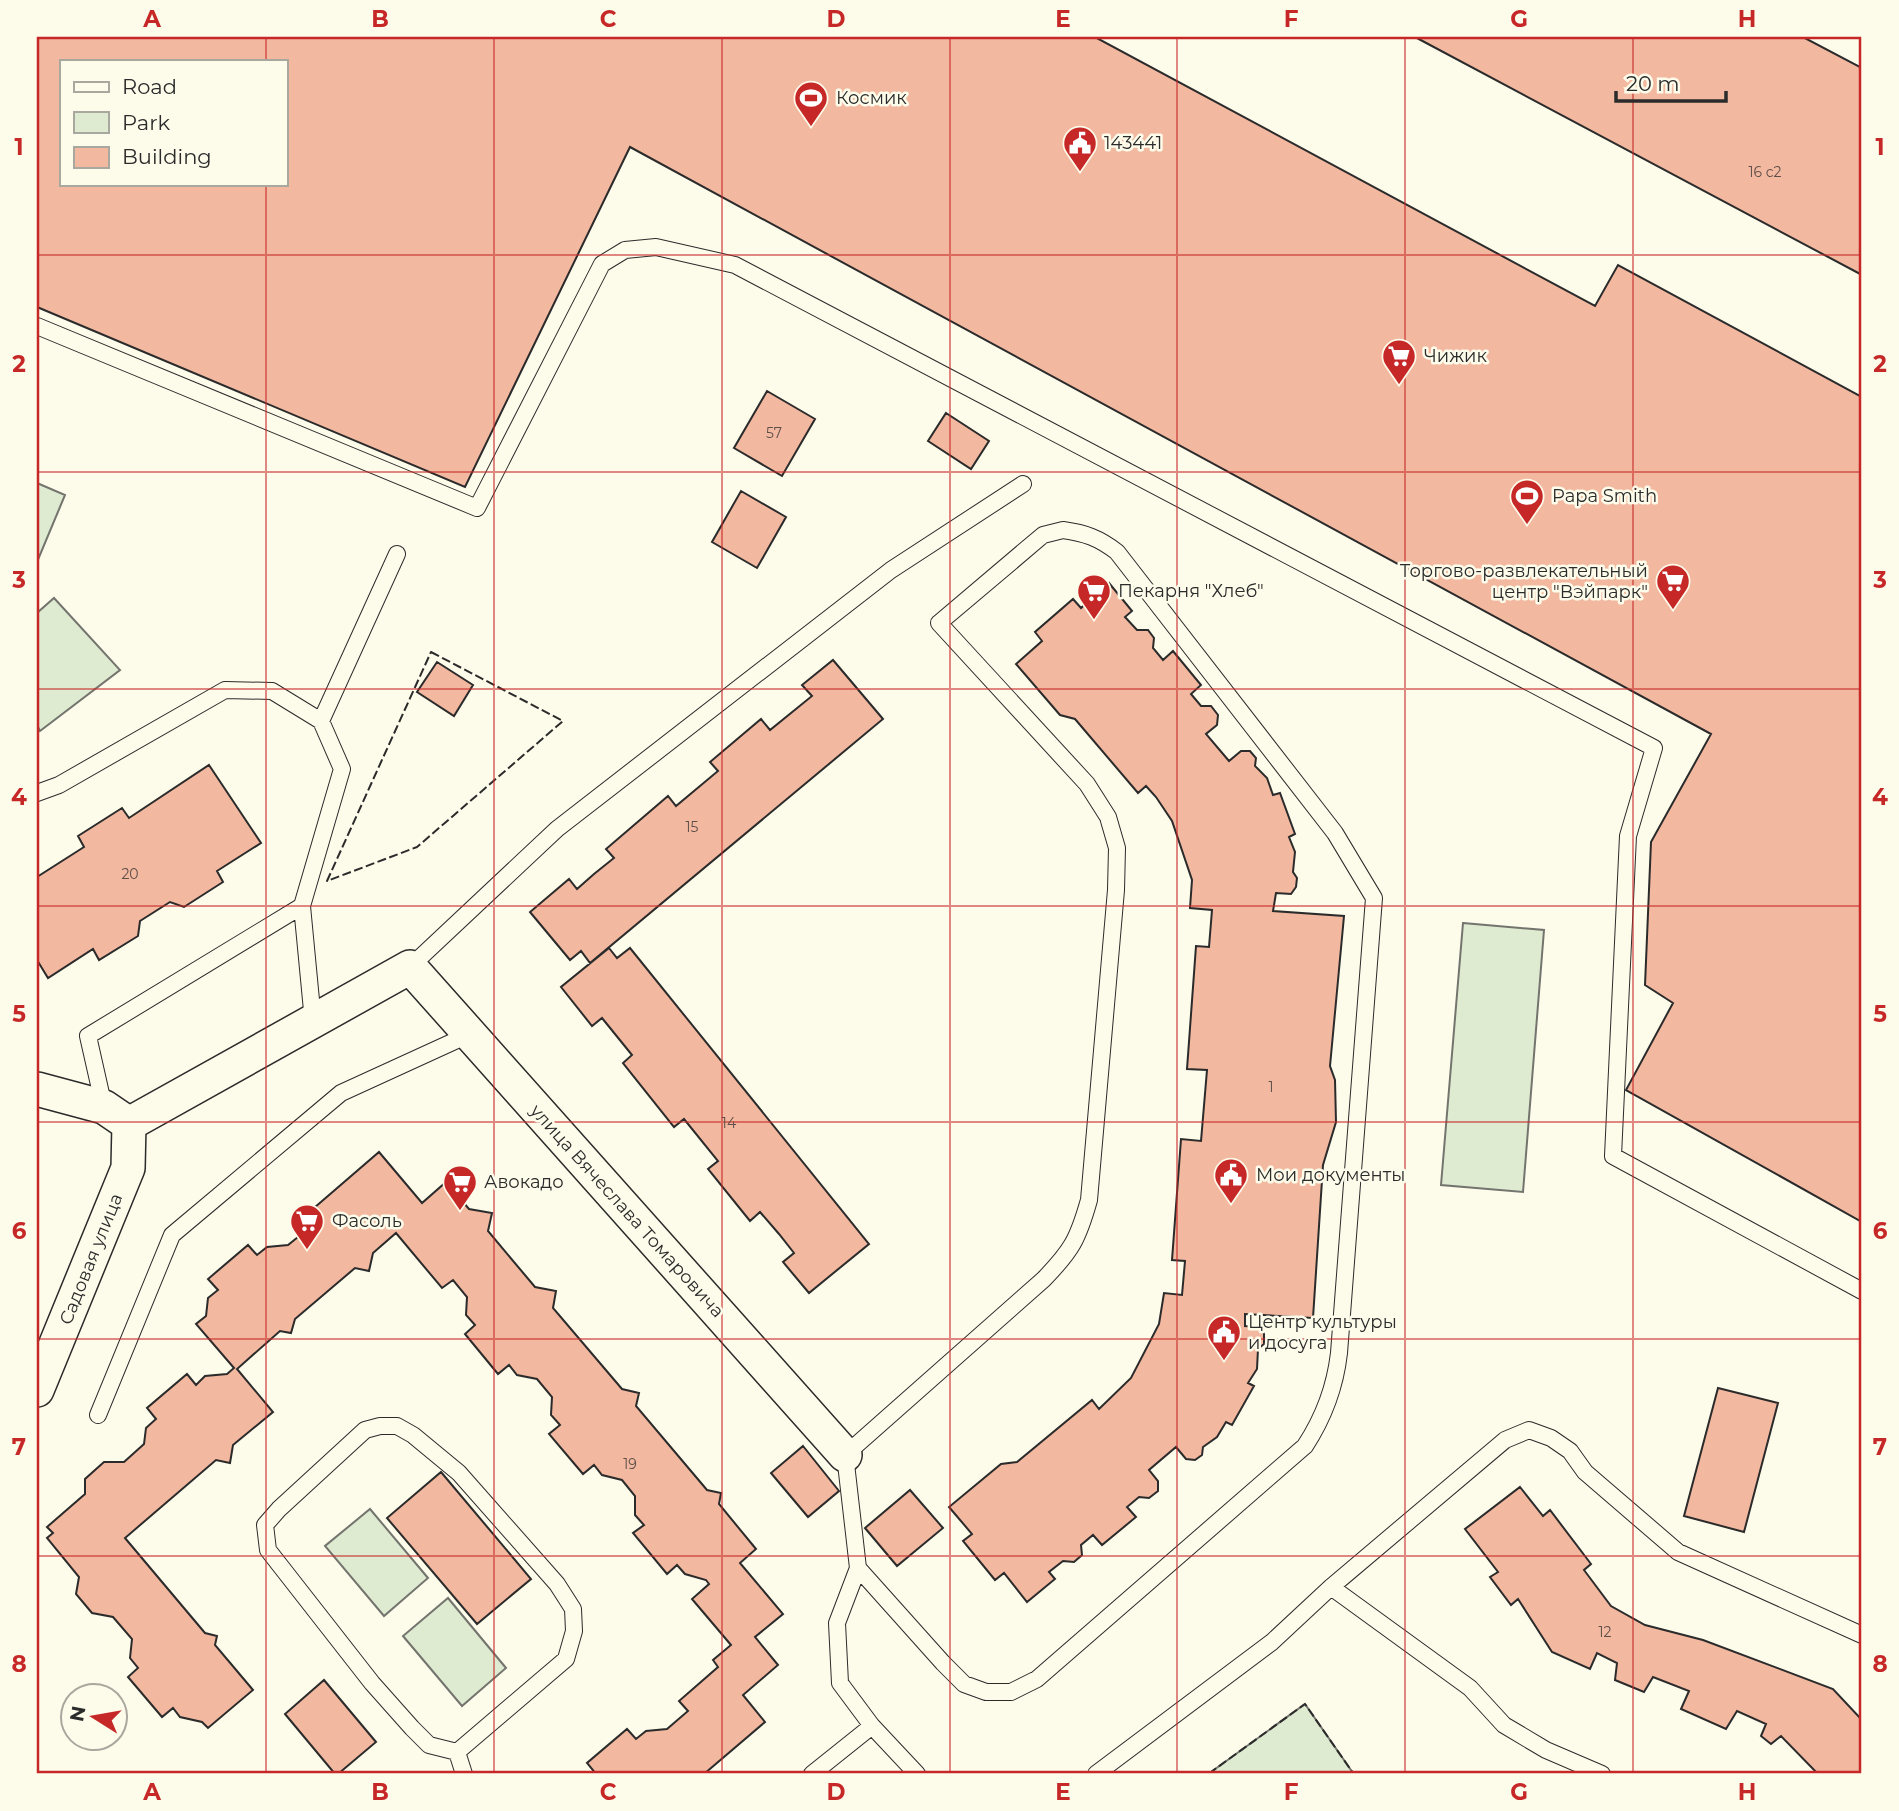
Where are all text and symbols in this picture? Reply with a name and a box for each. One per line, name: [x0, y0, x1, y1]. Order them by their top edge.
text: A: [142, 5, 161, 33]
text: B: [371, 5, 389, 33]
text: C: [600, 5, 617, 33]
text: D: [827, 5, 846, 33]
text: E: [1055, 5, 1071, 33]
text: F: [1284, 5, 1299, 33]
text: G: [1510, 5, 1528, 33]
text: H: [1738, 5, 1756, 33]
legend: [60, 60, 287, 186]
scale bar: [1616, 60, 1726, 104]
text: 20 m: [1626, 71, 1680, 96]
text: Road: [122, 74, 177, 99]
sports icon: Космик: [792, 79, 830, 128]
place label: Космик: [836, 87, 907, 109]
text: Park: [122, 110, 170, 135]
public building icon: 143441: [1061, 124, 1099, 173]
place label: 143441: [1104, 132, 1162, 154]
text: 1: [14, 133, 24, 161]
text: 1: [1875, 133, 1885, 161]
text: Building: [122, 144, 212, 169]
house number: 16 с2: [1749, 163, 1782, 181]
supermarket icon: Чижик: [1380, 337, 1418, 386]
place label: Чижик: [1424, 345, 1488, 367]
text: 2: [12, 350, 26, 378]
text: 2: [1873, 350, 1887, 378]
house number: 57: [766, 424, 782, 442]
sports icon: Papa Smith: [1508, 477, 1546, 526]
place label: Papa Smith: [1552, 485, 1657, 507]
place label: Торгово-развлекательный центр "Вэйпарк": [1400, 560, 1648, 603]
supermarket icon: Торгово-развлекательный центр "Вэйпарк": [1654, 562, 1692, 611]
text: 3: [11, 566, 26, 594]
text: 3: [1872, 566, 1887, 594]
supermarket icon: Пекарня "Хлеб": [1075, 572, 1113, 621]
place label: Пекарня "Хлеб": [1118, 580, 1264, 602]
text: 4: [11, 783, 27, 811]
text: 4: [1872, 783, 1888, 811]
house number: 15: [686, 818, 699, 836]
house number: 20: [121, 865, 139, 883]
text: 5: [12, 1000, 26, 1028]
text: 5: [1873, 1000, 1887, 1028]
house number: 1: [1268, 1078, 1274, 1096]
street label: улица Вячеслава Томаровича: [525, 1099, 729, 1322]
house number: 14: [722, 1114, 737, 1132]
public building icon: Мои документы: [1212, 1156, 1250, 1205]
supermarket icon: Авокадо: [441, 1163, 479, 1212]
place label: Мои документы: [1256, 1164, 1405, 1186]
place label: Авокадо: [484, 1171, 564, 1193]
street label: Садовая улица: [55, 1190, 127, 1328]
supermarket icon: Фасоль: [288, 1202, 326, 1251]
place label: Фасоль: [332, 1210, 402, 1232]
text: 6: [12, 1217, 27, 1245]
text: 6: [1873, 1217, 1888, 1245]
place label: Центр культуры и досуга: [1248, 1311, 1397, 1354]
public building icon: Центр культуры и досуга: [1205, 1313, 1243, 1362]
text: 7: [12, 1433, 26, 1461]
text: 7: [1873, 1433, 1887, 1461]
house number: 19: [623, 1455, 637, 1473]
house number: 12: [1598, 1623, 1612, 1641]
text: 8: [11, 1650, 27, 1678]
text: 8: [1872, 1650, 1888, 1678]
north arrow: [60, 1682, 130, 1752]
text: N: [65, 1704, 91, 1724]
text: A: [142, 1778, 161, 1806]
text: B: [371, 1778, 389, 1806]
text: C: [600, 1778, 617, 1806]
text: D: [827, 1778, 846, 1806]
text: E: [1055, 1778, 1071, 1806]
text: F: [1284, 1778, 1299, 1806]
text: G: [1510, 1778, 1528, 1806]
text: H: [1738, 1778, 1756, 1806]

